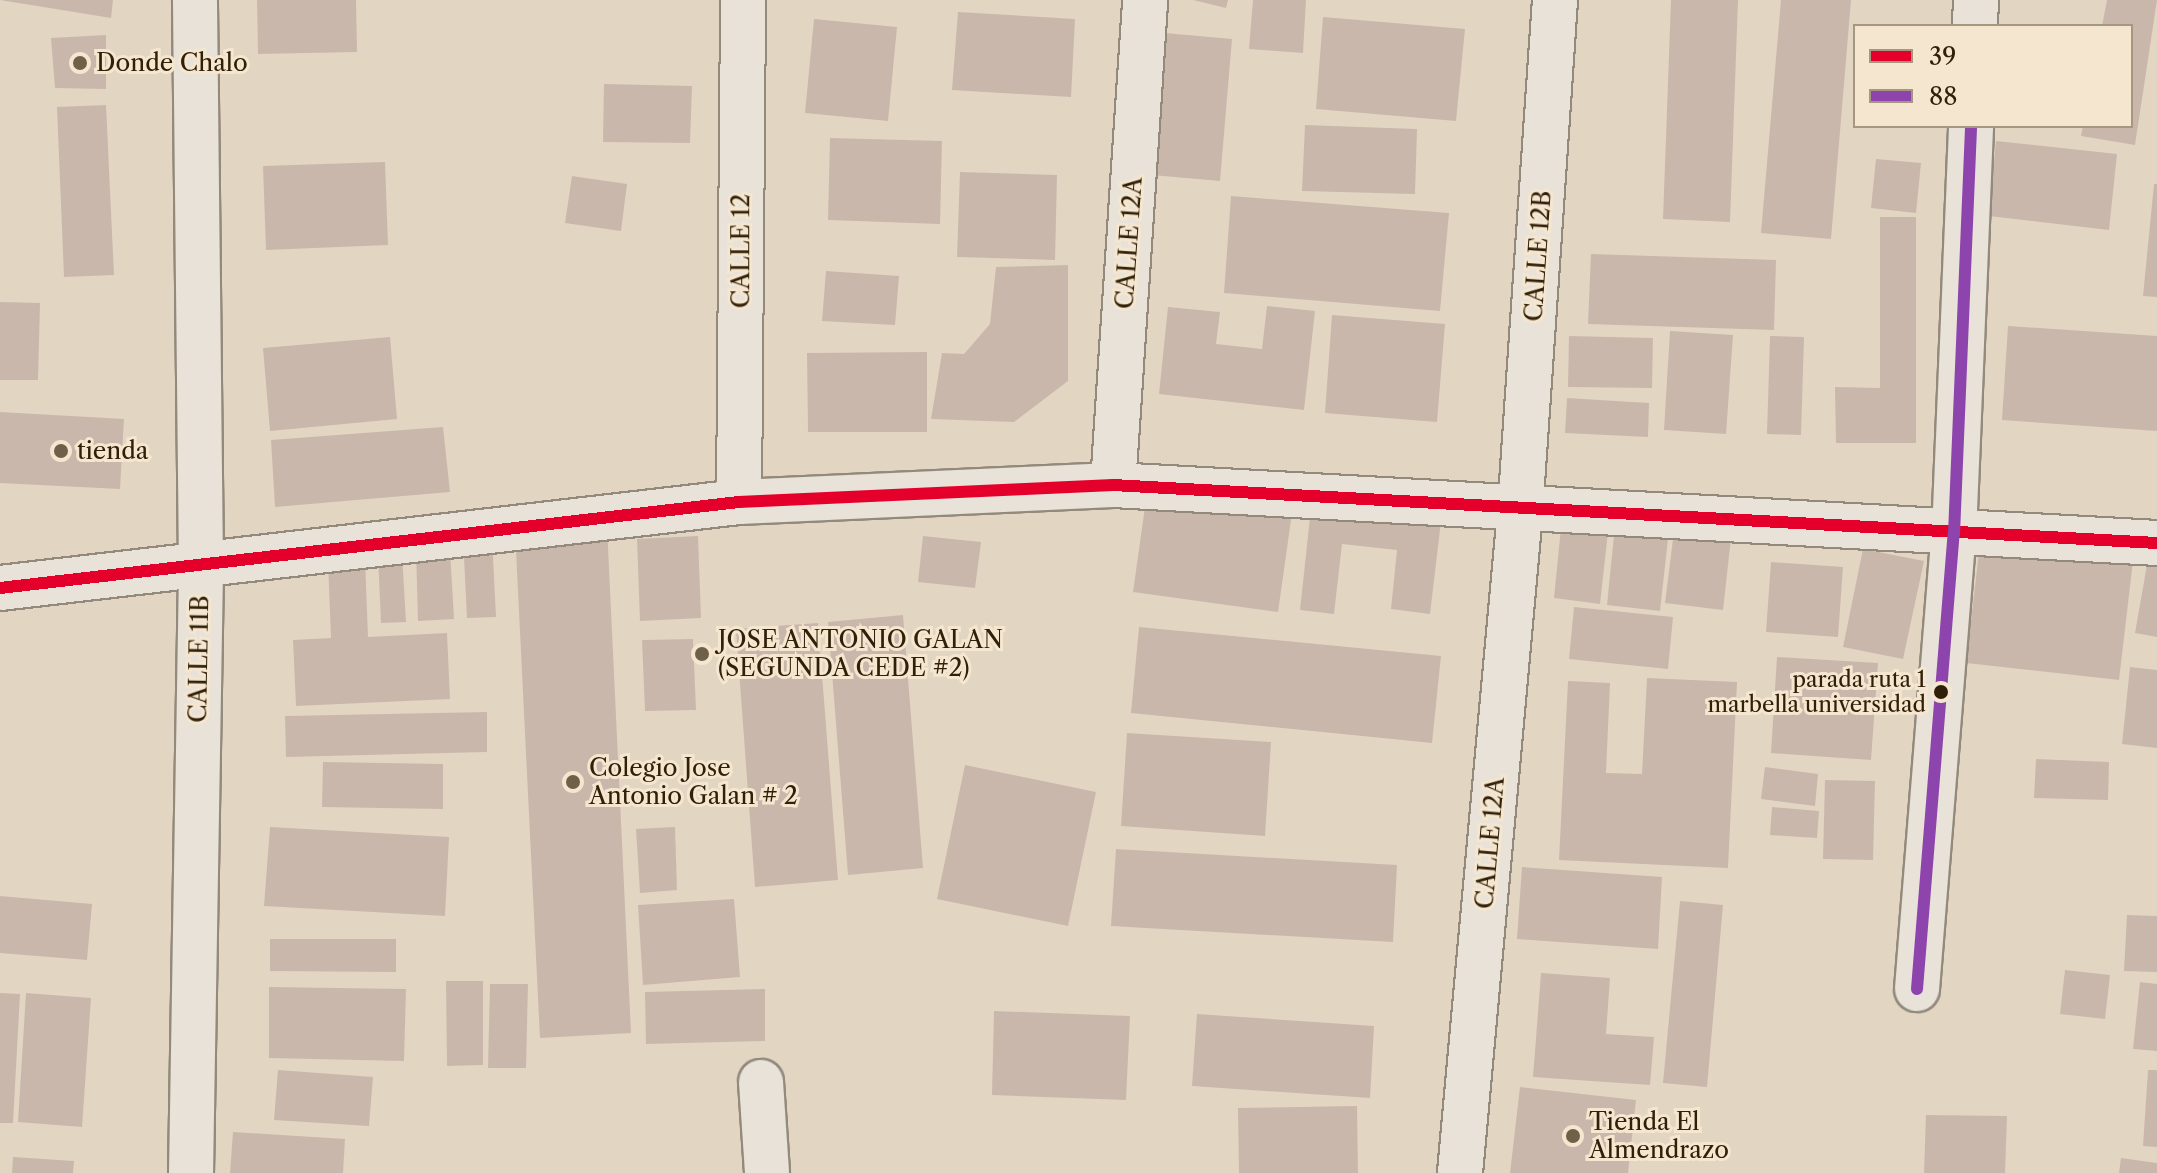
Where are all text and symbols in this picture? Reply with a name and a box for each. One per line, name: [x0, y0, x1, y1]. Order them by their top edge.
legend: [1853, 24, 2133, 128]
text: 39: [1929, 42, 1956, 71]
place label: Donde Chalo: [96, 49, 248, 77]
marker: Donde Chalo: [71, 54, 89, 72]
text: 88: [1929, 82, 1957, 111]
street label: CALLE 12A: [1110, 176, 1148, 310]
street label: CALLE 12B: [1519, 189, 1557, 323]
street label: CALLE 12: [727, 194, 755, 308]
place label: tienda: [77, 437, 149, 465]
marker: tienda: [52, 442, 70, 460]
street label: CALLE 11B: [183, 595, 215, 723]
place label: JOSE ANTONIO GALAN (SEGUNDA CEDE #2): [718, 626, 1004, 682]
marker: JOSE ANTONIO GALAN (SEGUNDA CEDE #2): [693, 645, 711, 663]
place label: parada ruta 1 marbella universidad: [1707, 666, 1926, 718]
marker: parada ruta 1 marbella universidad: [1933, 684, 1949, 700]
place label: Colegio Jose Antonio Galan # 2: [589, 754, 798, 810]
marker: Colegio Jose Antonio Galan # 2: [564, 773, 582, 791]
street label: CALLE 12A: [1470, 776, 1510, 910]
place label: Tienda El Almendrazo: [1589, 1108, 1729, 1164]
marker: Tienda El Almendrazo: [1564, 1127, 1582, 1145]

